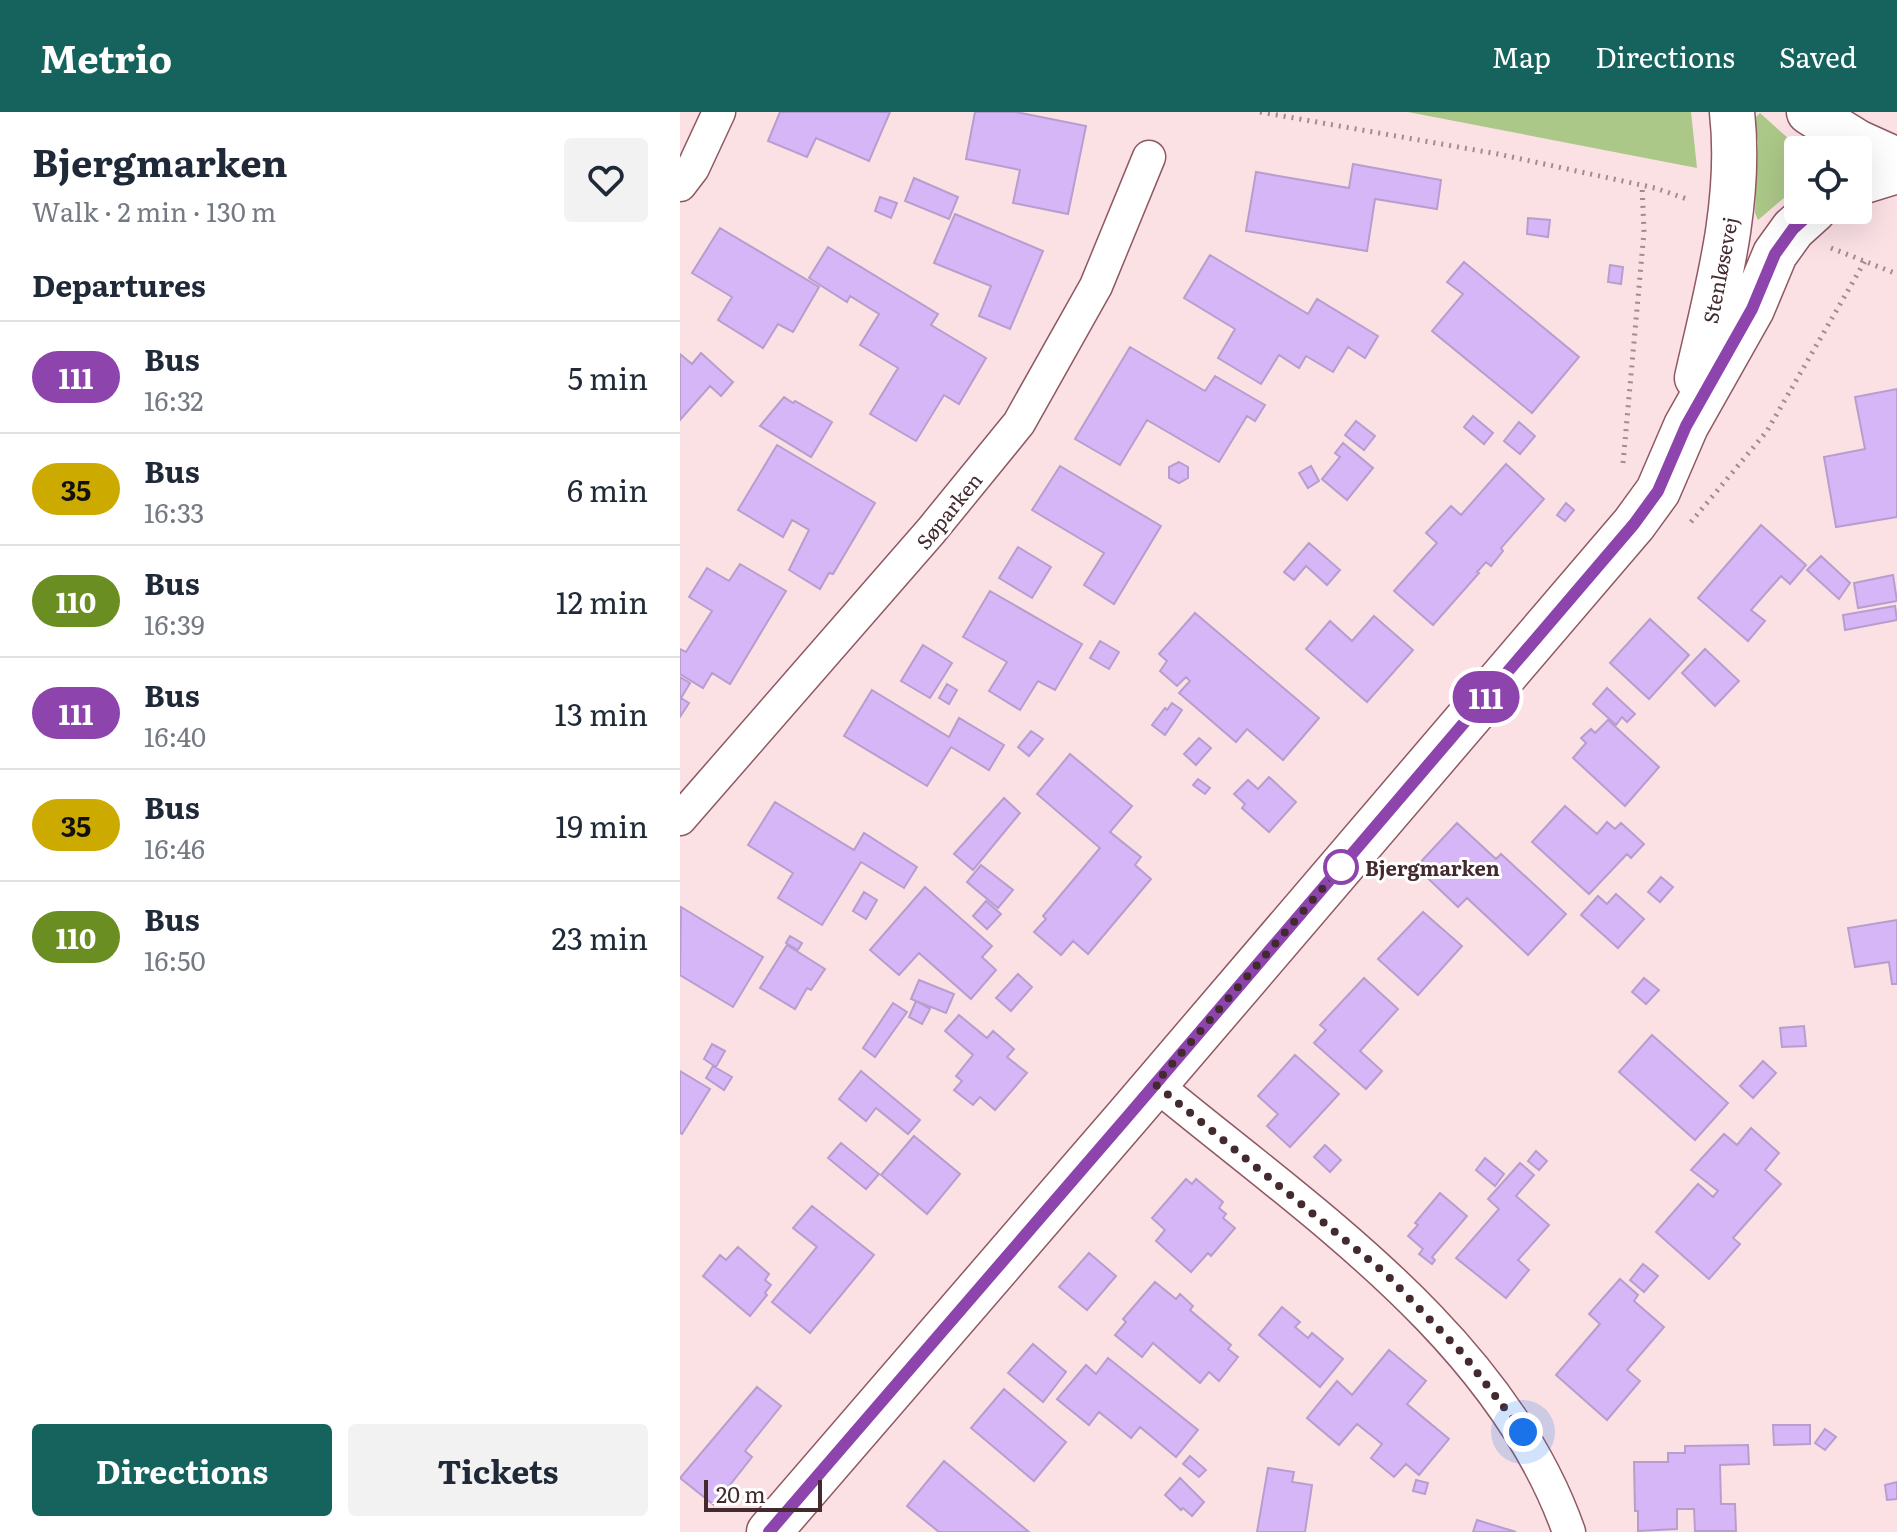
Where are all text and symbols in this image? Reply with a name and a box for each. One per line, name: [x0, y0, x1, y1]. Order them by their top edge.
text: Metrio: [40, 28, 172, 85]
text: Map: [1492, 35, 1551, 77]
text: Directions: [1595, 35, 1735, 77]
text: Saved: [1779, 35, 1857, 77]
text: Bjergmarken: [32, 132, 288, 189]
map controls: [1784, 136, 1872, 224]
button: locate: [1784, 136, 1872, 224]
button: heart: [564, 138, 648, 222]
text: Walk · 2 min · 130 m: [32, 191, 276, 230]
street label: Stenløsevej: [1694, 214, 1744, 326]
text: Departures: [32, 262, 206, 306]
text: Bus: [144, 336, 200, 380]
text: 5 min: [568, 355, 648, 399]
text: 111: [59, 356, 93, 398]
text: 16:32: [144, 380, 203, 419]
text: Bus: [144, 448, 200, 492]
street label: Søparken: [908, 465, 988, 555]
text: 6 min: [567, 467, 648, 511]
text: 35: [61, 468, 91, 510]
text: 16:33: [144, 492, 204, 531]
text: Bus: [144, 560, 200, 604]
text: 12 min: [556, 579, 648, 623]
text: 110: [56, 580, 96, 622]
text: 16:39: [144, 604, 205, 643]
line badge: 111: [1440, 671, 1532, 723]
text: Bus: [144, 672, 200, 716]
text: 111: [1469, 676, 1503, 718]
text: 13 min: [555, 691, 648, 735]
text: 111: [59, 692, 93, 734]
text: 16:40: [144, 716, 206, 755]
text: Bus: [144, 784, 200, 828]
text: 19 min: [555, 803, 648, 847]
text: 35: [61, 804, 91, 846]
text: 16:46: [144, 828, 205, 867]
marker: Bjergmarken: [1324, 850, 1358, 884]
place label: Bjergmarken: [1365, 852, 1500, 882]
text: Bus: [144, 896, 200, 940]
text: 23 min: [552, 915, 648, 959]
text: 110: [56, 916, 96, 958]
text: 16:50: [144, 940, 205, 979]
your location: [1503, 1412, 1543, 1452]
button: Directions: [32, 1424, 332, 1516]
button: Tickets: [348, 1424, 648, 1516]
scale bar: [704, 1476, 822, 1512]
text: 20 m: [716, 1477, 766, 1510]

